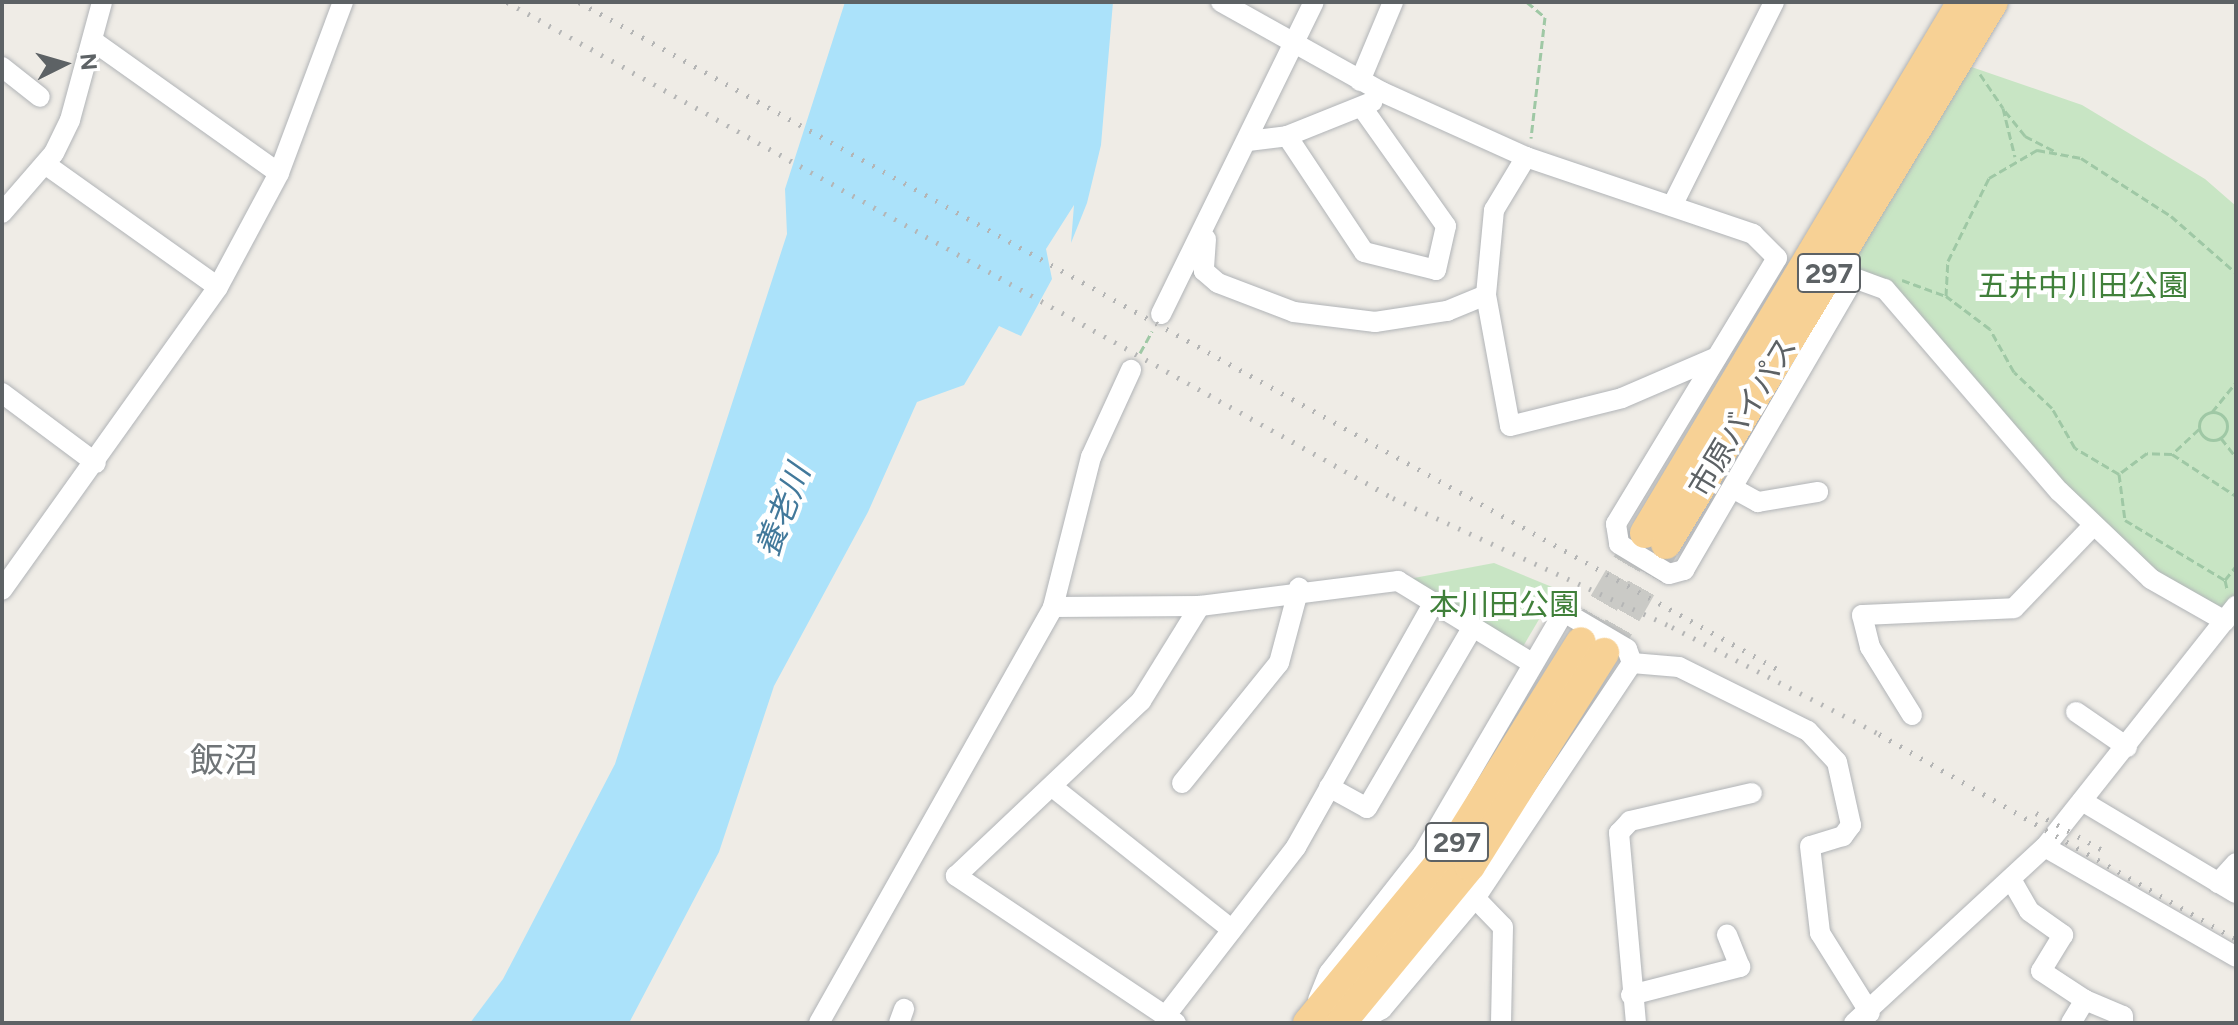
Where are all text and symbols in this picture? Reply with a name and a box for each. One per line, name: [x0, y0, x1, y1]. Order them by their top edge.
north arrow: [24, 24, 104, 104]
text: N: [74, 52, 103, 72]
road number: 297: [1795, 249, 1863, 297]
park label: 五井中川田公園: [1978, 268, 2188, 304]
street label: 市原バイパス: [1681, 331, 1805, 503]
water label: 養老川: [748, 459, 818, 563]
park label: 本川田公園: [1429, 587, 1579, 623]
district label: 飯沼: [190, 741, 258, 781]
road number: 297: [1423, 818, 1491, 866]

